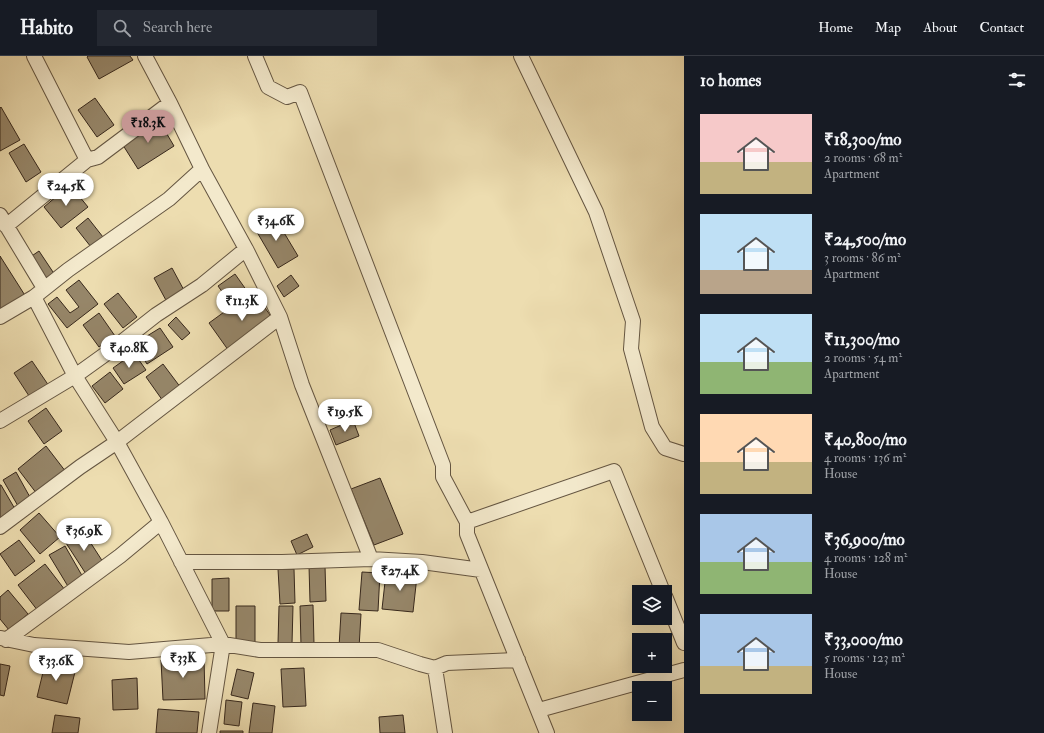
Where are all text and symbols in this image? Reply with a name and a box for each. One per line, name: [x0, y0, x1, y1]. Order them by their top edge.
search box: [97, 10, 377, 46]
text: Habito: [20, 16, 73, 40]
icon: search: [111, 17, 133, 39]
text: Search here: [143, 18, 212, 37]
text: Home: [818, 19, 853, 36]
text: Map: [875, 19, 901, 36]
text: About: [923, 19, 957, 36]
text: Contact: [979, 19, 1024, 36]
icon: filters: [1006, 69, 1028, 91]
text: 10 homes: [700, 70, 761, 91]
pin: ₹18.3K: [115, 110, 181, 144]
text: ₹18.3K: [131, 115, 165, 131]
text: ₹18,300/mo: [824, 129, 901, 150]
icon: home: [732, 130, 780, 178]
text: 2 rooms · 68 m²: [824, 150, 902, 166]
text: Apartment: [824, 166, 880, 182]
pin: ₹24.5K: [33, 173, 99, 207]
text: ₹24.5K: [47, 178, 85, 194]
pin: ₹34.6K: [243, 208, 309, 242]
text: ₹34.6K: [257, 213, 295, 229]
text: ₹24,500/mo: [824, 229, 906, 250]
icon: home: [732, 230, 780, 278]
text: 3 rooms · 86 m²: [824, 250, 901, 266]
text: Apartment: [824, 266, 880, 282]
pin: ₹11.3K: [209, 288, 275, 322]
text: ₹11.3K: [225, 293, 259, 309]
text: ₹11,300/mo: [824, 329, 900, 350]
icon: home: [732, 330, 780, 378]
pin: ₹40.8K: [96, 335, 162, 369]
text: ₹40.8K: [110, 340, 148, 356]
text: 2 rooms · 54 m²: [824, 350, 902, 366]
text: Apartment: [824, 366, 880, 382]
pin: ₹19.5K: [312, 399, 378, 433]
text: ₹19.5K: [327, 404, 363, 420]
text: ₹40,800/mo: [824, 429, 907, 450]
icon: home: [732, 430, 780, 478]
text: 4 rooms · 136 m²: [824, 450, 906, 466]
text: House: [824, 466, 857, 482]
pin: ₹36.9K: [51, 518, 117, 552]
text: ₹36.9K: [65, 523, 103, 539]
text: ₹36,900/mo: [824, 529, 905, 550]
icon: home: [732, 530, 780, 578]
text: 4 rooms · 128 m²: [824, 550, 907, 566]
pin: ₹27.4K: [367, 558, 433, 592]
text: ₹27.4K: [381, 563, 419, 579]
text: House: [824, 566, 857, 582]
map controls: [632, 585, 672, 721]
button: layers: [632, 585, 672, 625]
text: ₹33,000/mo: [824, 629, 903, 650]
icon: home: [732, 630, 780, 678]
button: +: [632, 633, 672, 673]
pin: ₹33K: [159, 645, 207, 679]
pin: ₹33.6K: [23, 648, 89, 682]
text: ₹33K: [170, 650, 196, 666]
text: 5 rooms · 123 m²: [824, 650, 905, 666]
text: ₹33.6K: [38, 653, 74, 669]
text: House: [824, 666, 857, 682]
button: −: [632, 681, 672, 721]

